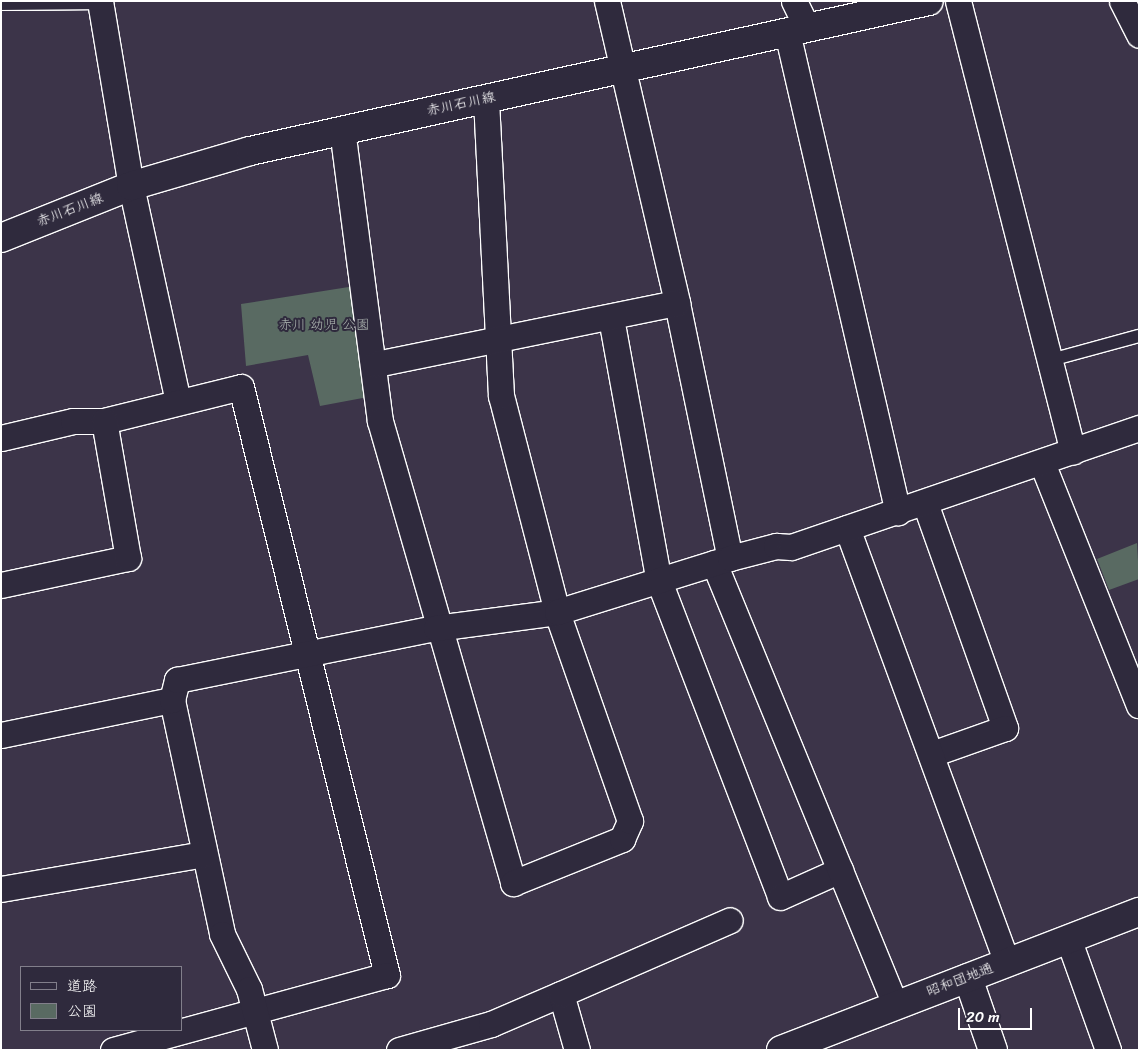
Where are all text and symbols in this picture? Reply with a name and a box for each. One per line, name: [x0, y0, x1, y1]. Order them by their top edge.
street label: 赤川石川線: [425, 89, 497, 119]
street label: 赤川石川線: [34, 190, 106, 230]
park label: 赤川 幼児 公園: [278, 317, 370, 333]
street label: 昭和団地通: [924, 960, 996, 1000]
legend: [20, 966, 182, 1031]
text: 道路: [67, 973, 97, 999]
text: 公園: [67, 998, 97, 1024]
scale bar: [960, 998, 1034, 1030]
text: 20 m: [966, 1004, 1000, 1030]

